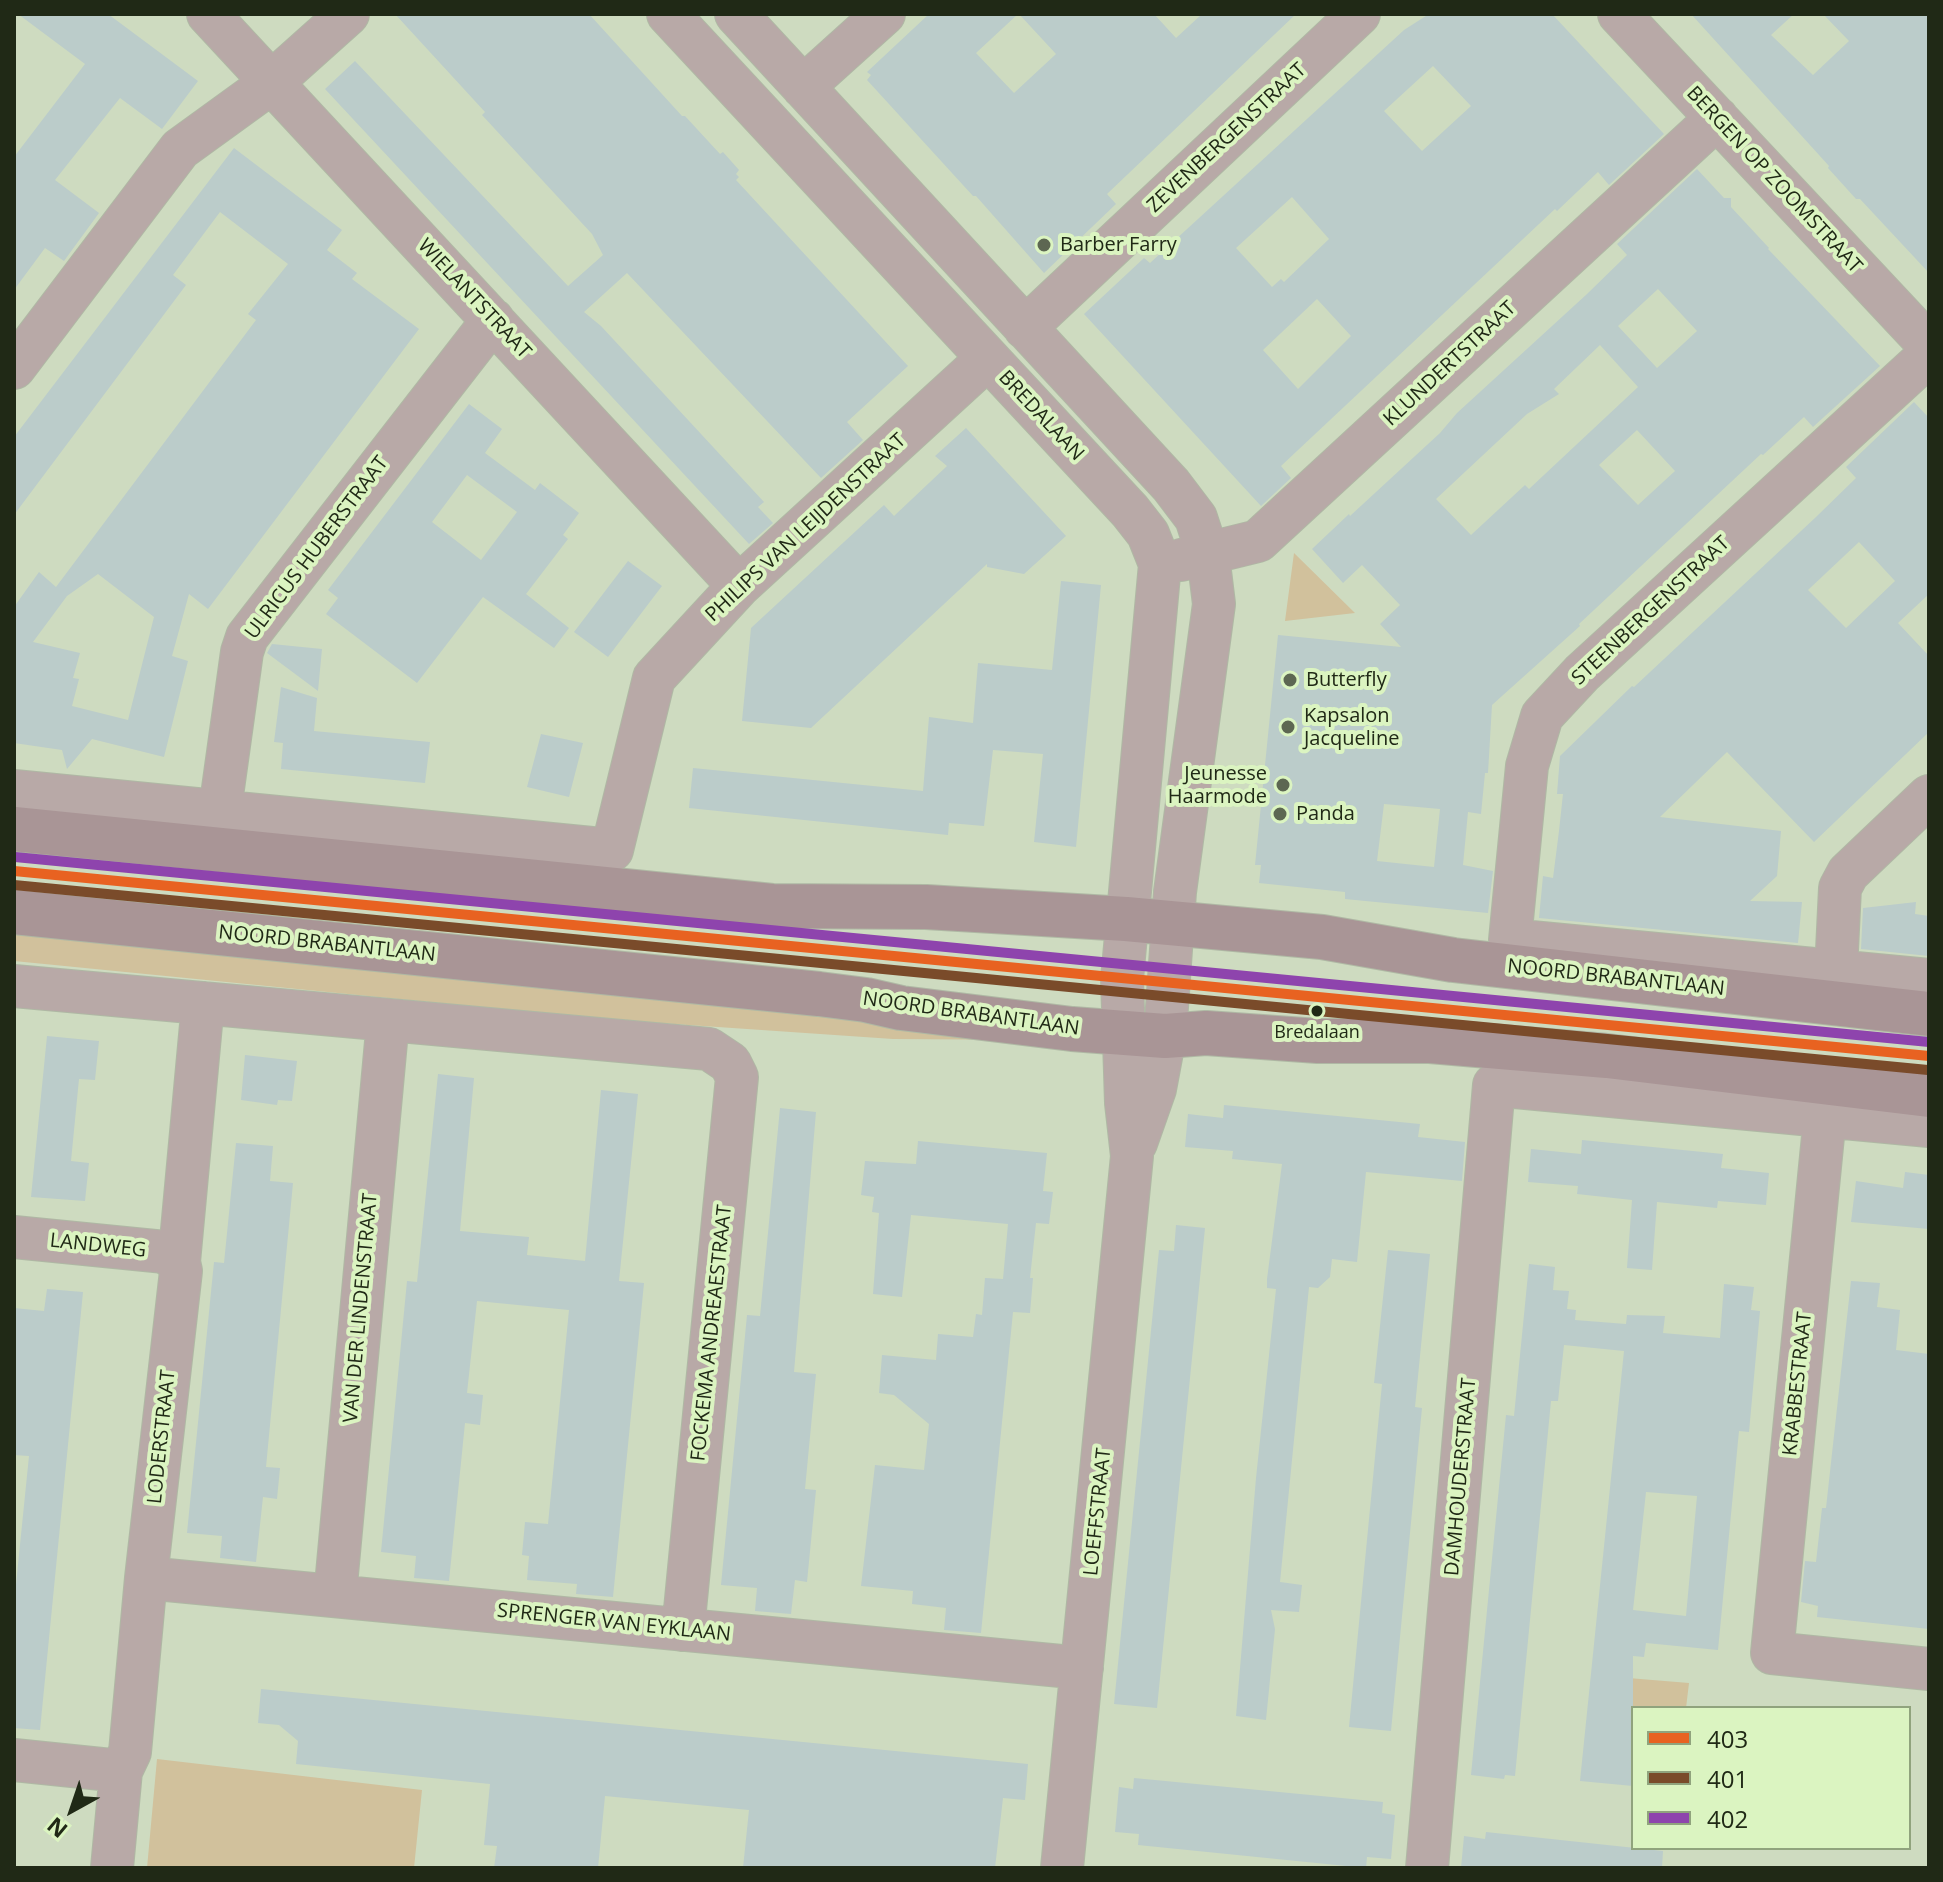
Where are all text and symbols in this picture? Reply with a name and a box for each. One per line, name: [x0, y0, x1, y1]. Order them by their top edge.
street label: ZEVENBERGENSTRAAT: [1143, 58, 1311, 218]
street label: BERGEN OP ZOOMSTRAAT: [1681, 82, 1867, 278]
place label: Barber Farry: [1060, 233, 1177, 257]
street label: WIELANTSTRAAT: [412, 234, 536, 364]
marker: Barber Farry: [1035, 236, 1053, 254]
street label: KLUNDERTSTRAAT: [1379, 297, 1521, 431]
street label: BREDALAAN: [993, 366, 1089, 466]
street label: PHILIPS VAN LEIJDENSTRAAT: [701, 429, 911, 627]
street label: ULRICUS HUBERSTRAAT: [240, 452, 394, 644]
street label: STEENBERGENSTRAAT: [1567, 532, 1735, 690]
place label: Butterfly: [1306, 668, 1387, 692]
marker: Butterfly: [1281, 671, 1299, 689]
place label: Kapsalon Jacqueline: [1304, 704, 1399, 751]
marker: Kapsalon Jacqueline: [1279, 718, 1297, 736]
place label: Jeunesse Haarmode: [1168, 762, 1267, 809]
marker: Jeunesse Haarmode: [1274, 776, 1292, 794]
place label: Panda: [1296, 802, 1355, 826]
marker: Panda: [1271, 805, 1289, 823]
street label: NOORD BRABANTLAAN: [217, 921, 437, 967]
street label: NOORD BRABANTLAAN: [1506, 955, 1726, 1001]
street label: NOORD BRABANTLAAN: [861, 987, 1081, 1041]
marker: Bredalaan: [1309, 1003, 1325, 1019]
place label: Bredalaan: [1274, 1022, 1360, 1044]
street label: VAN DER LINDENSTRAAT: [339, 1192, 383, 1424]
street label: FOCKEMA ANDREAESTRAAT: [687, 1204, 737, 1462]
street label: LANDWEG: [49, 1229, 147, 1263]
street label: KRABBESTRAAT: [1778, 1311, 1818, 1457]
street label: LODERSTRAAT: [143, 1369, 181, 1505]
street label: DAMHOUDERSTRAAT: [1440, 1377, 1482, 1577]
street label: LOEFFSTRAAT: [1079, 1447, 1117, 1577]
street label: SPRENGER VAN EYKLAAN: [496, 1599, 732, 1647]
legend: [1631, 1706, 1911, 1850]
text: 403: [1707, 1722, 1748, 1755]
text: 401: [1707, 1762, 1748, 1795]
north arrow: [32, 1770, 112, 1850]
text: 402: [1707, 1802, 1748, 1835]
text: N: [40, 1811, 73, 1846]

